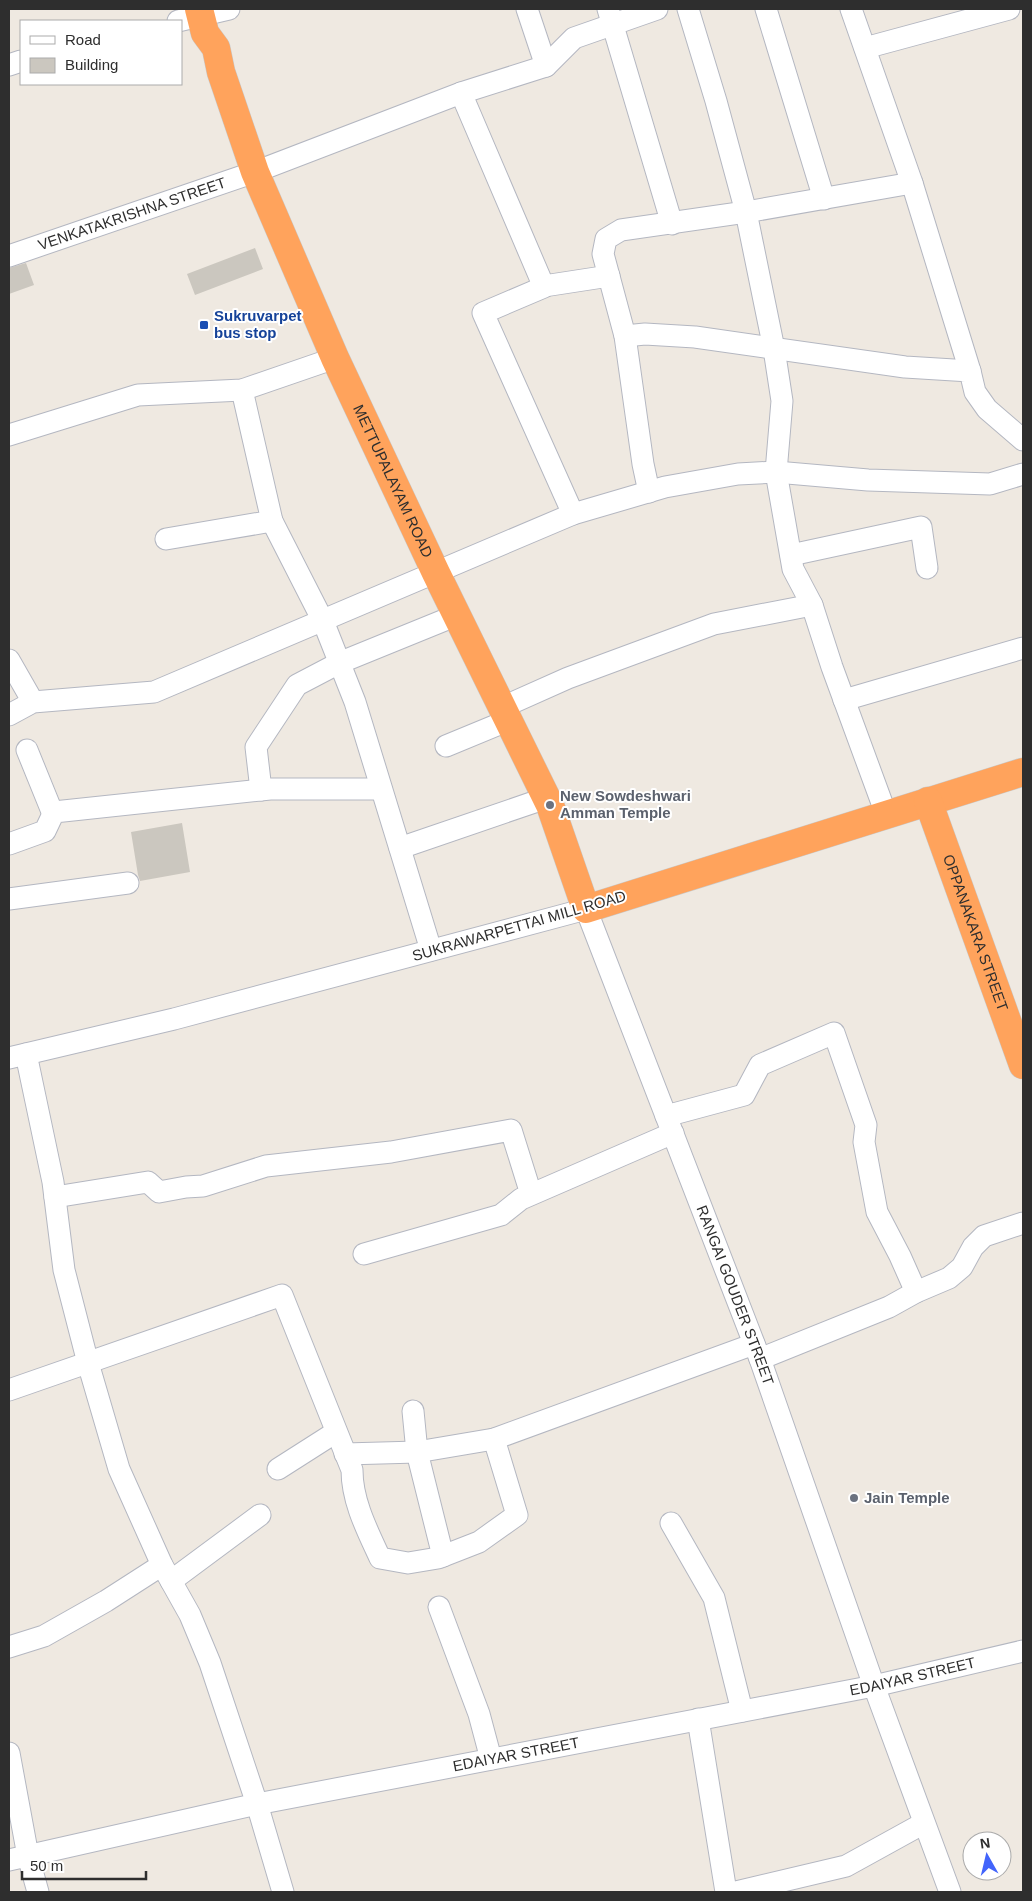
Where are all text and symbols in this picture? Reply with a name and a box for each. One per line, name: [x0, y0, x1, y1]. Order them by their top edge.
legend: [20, 20, 182, 85]
text: Road: [65, 31, 101, 48]
text: Building: [65, 56, 118, 73]
street label: VENKATAKRISHNA STREET: [36, 174, 228, 253]
place label: Sukruvarpet bus stop: [214, 307, 302, 341]
marker: Sukruvarpet bus stop: [198, 319, 210, 331]
street label: METTUPALAYAM ROAD: [350, 402, 437, 560]
place label: New Sowdeshwari Amman Temple: [560, 787, 691, 821]
marker: New Sowdeshwari Amman Temple: [544, 799, 556, 811]
street label: OPPANAKARA STREET: [940, 852, 1012, 1013]
street label: SUKRAWARPETTAI MILL ROAD: [410, 887, 628, 964]
street label: RANGAI GOUDER STREET: [693, 1203, 777, 1387]
place label: Jain Temple: [864, 1489, 950, 1506]
marker: Jain Temple: [848, 1492, 860, 1504]
street label: EDAIYAR STREET: [848, 1654, 977, 1698]
street label: EDAIYAR STREET: [451, 1734, 581, 1774]
north arrow: [962, 1831, 1012, 1881]
text: N: [979, 1834, 991, 1852]
scale bar: [22, 1848, 146, 1880]
text: 50 m: [30, 1857, 63, 1874]

